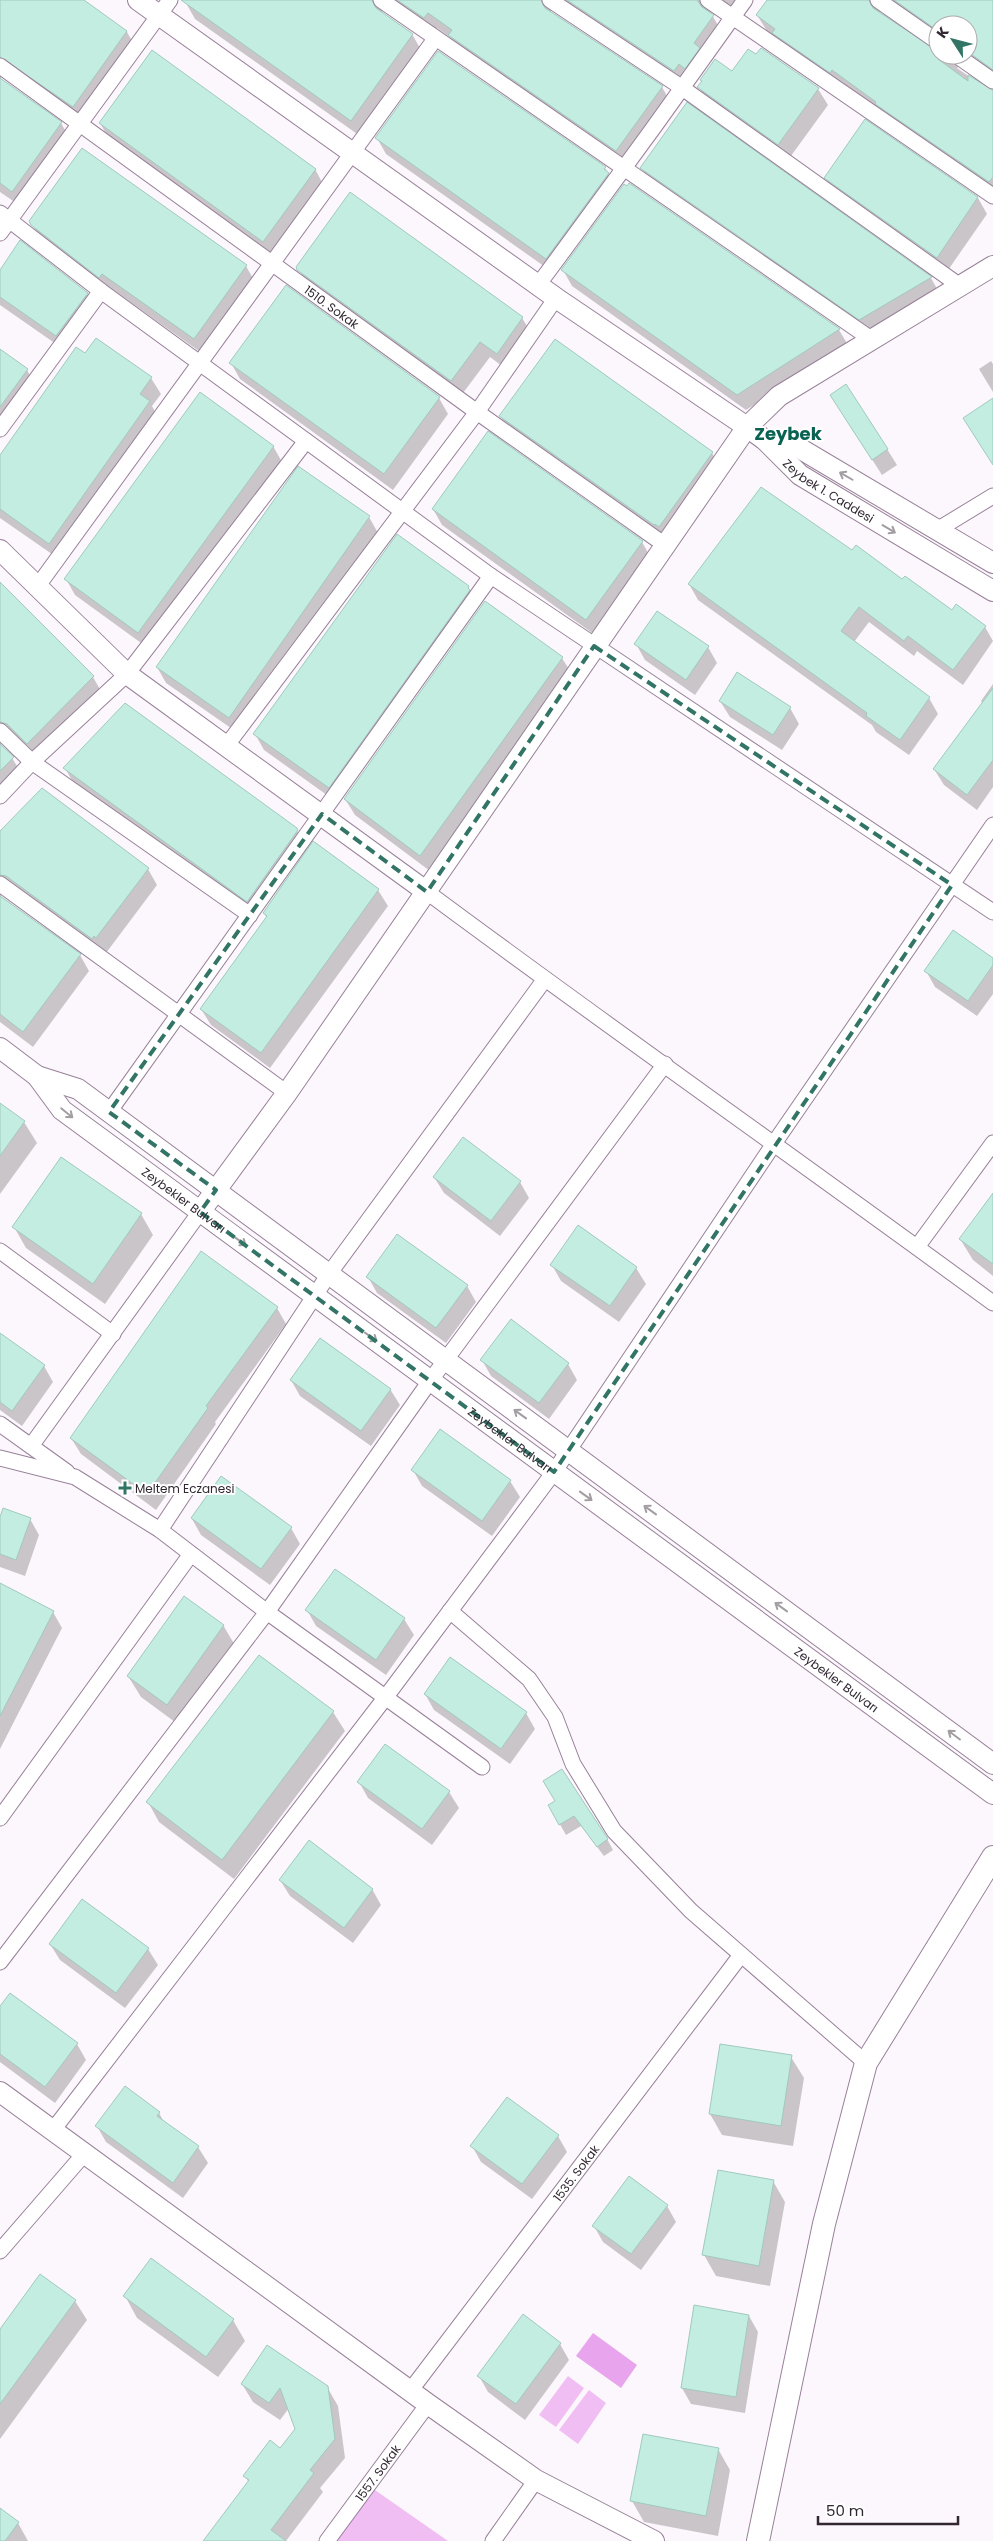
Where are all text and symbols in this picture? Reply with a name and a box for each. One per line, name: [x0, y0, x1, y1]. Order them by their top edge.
north arrow: [928, 15, 978, 65]
text: K: [932, 22, 954, 42]
street label: 1510. Sokak: [301, 281, 363, 333]
district label: Zeybek: [754, 421, 823, 446]
street label: Zeybek 1. Caddesi: [780, 455, 878, 526]
one-way arrow: [839, 471, 853, 481]
one-way arrow: [882, 524, 896, 534]
one-way arrow: [60, 1108, 73, 1119]
street label: Zeybekler Bulvarı: [138, 1163, 230, 1236]
one-way arrow: [233, 1236, 247, 1246]
one-way arrow: [364, 1332, 378, 1342]
street label: Zeybekler Bulvarı: [465, 1403, 556, 1476]
one-way arrow: [513, 1409, 527, 1419]
place label: Meltem Eczanesi: [135, 1480, 234, 1497]
marker: Meltem Eczanesi: [119, 1482, 131, 1494]
one-way arrow: [579, 1491, 593, 1501]
one-way arrow: [643, 1505, 657, 1515]
one-way arrow: [775, 1601, 788, 1612]
street label: Zeybekler Bulvarı: [791, 1643, 882, 1716]
one-way arrow: [948, 1729, 961, 1740]
street label: 1535. Sokak: [549, 2140, 603, 2205]
street label: 1557. Sokak: [351, 2440, 404, 2504]
scale bar: [818, 2494, 958, 2526]
text: 50 m: [826, 2500, 864, 2521]

